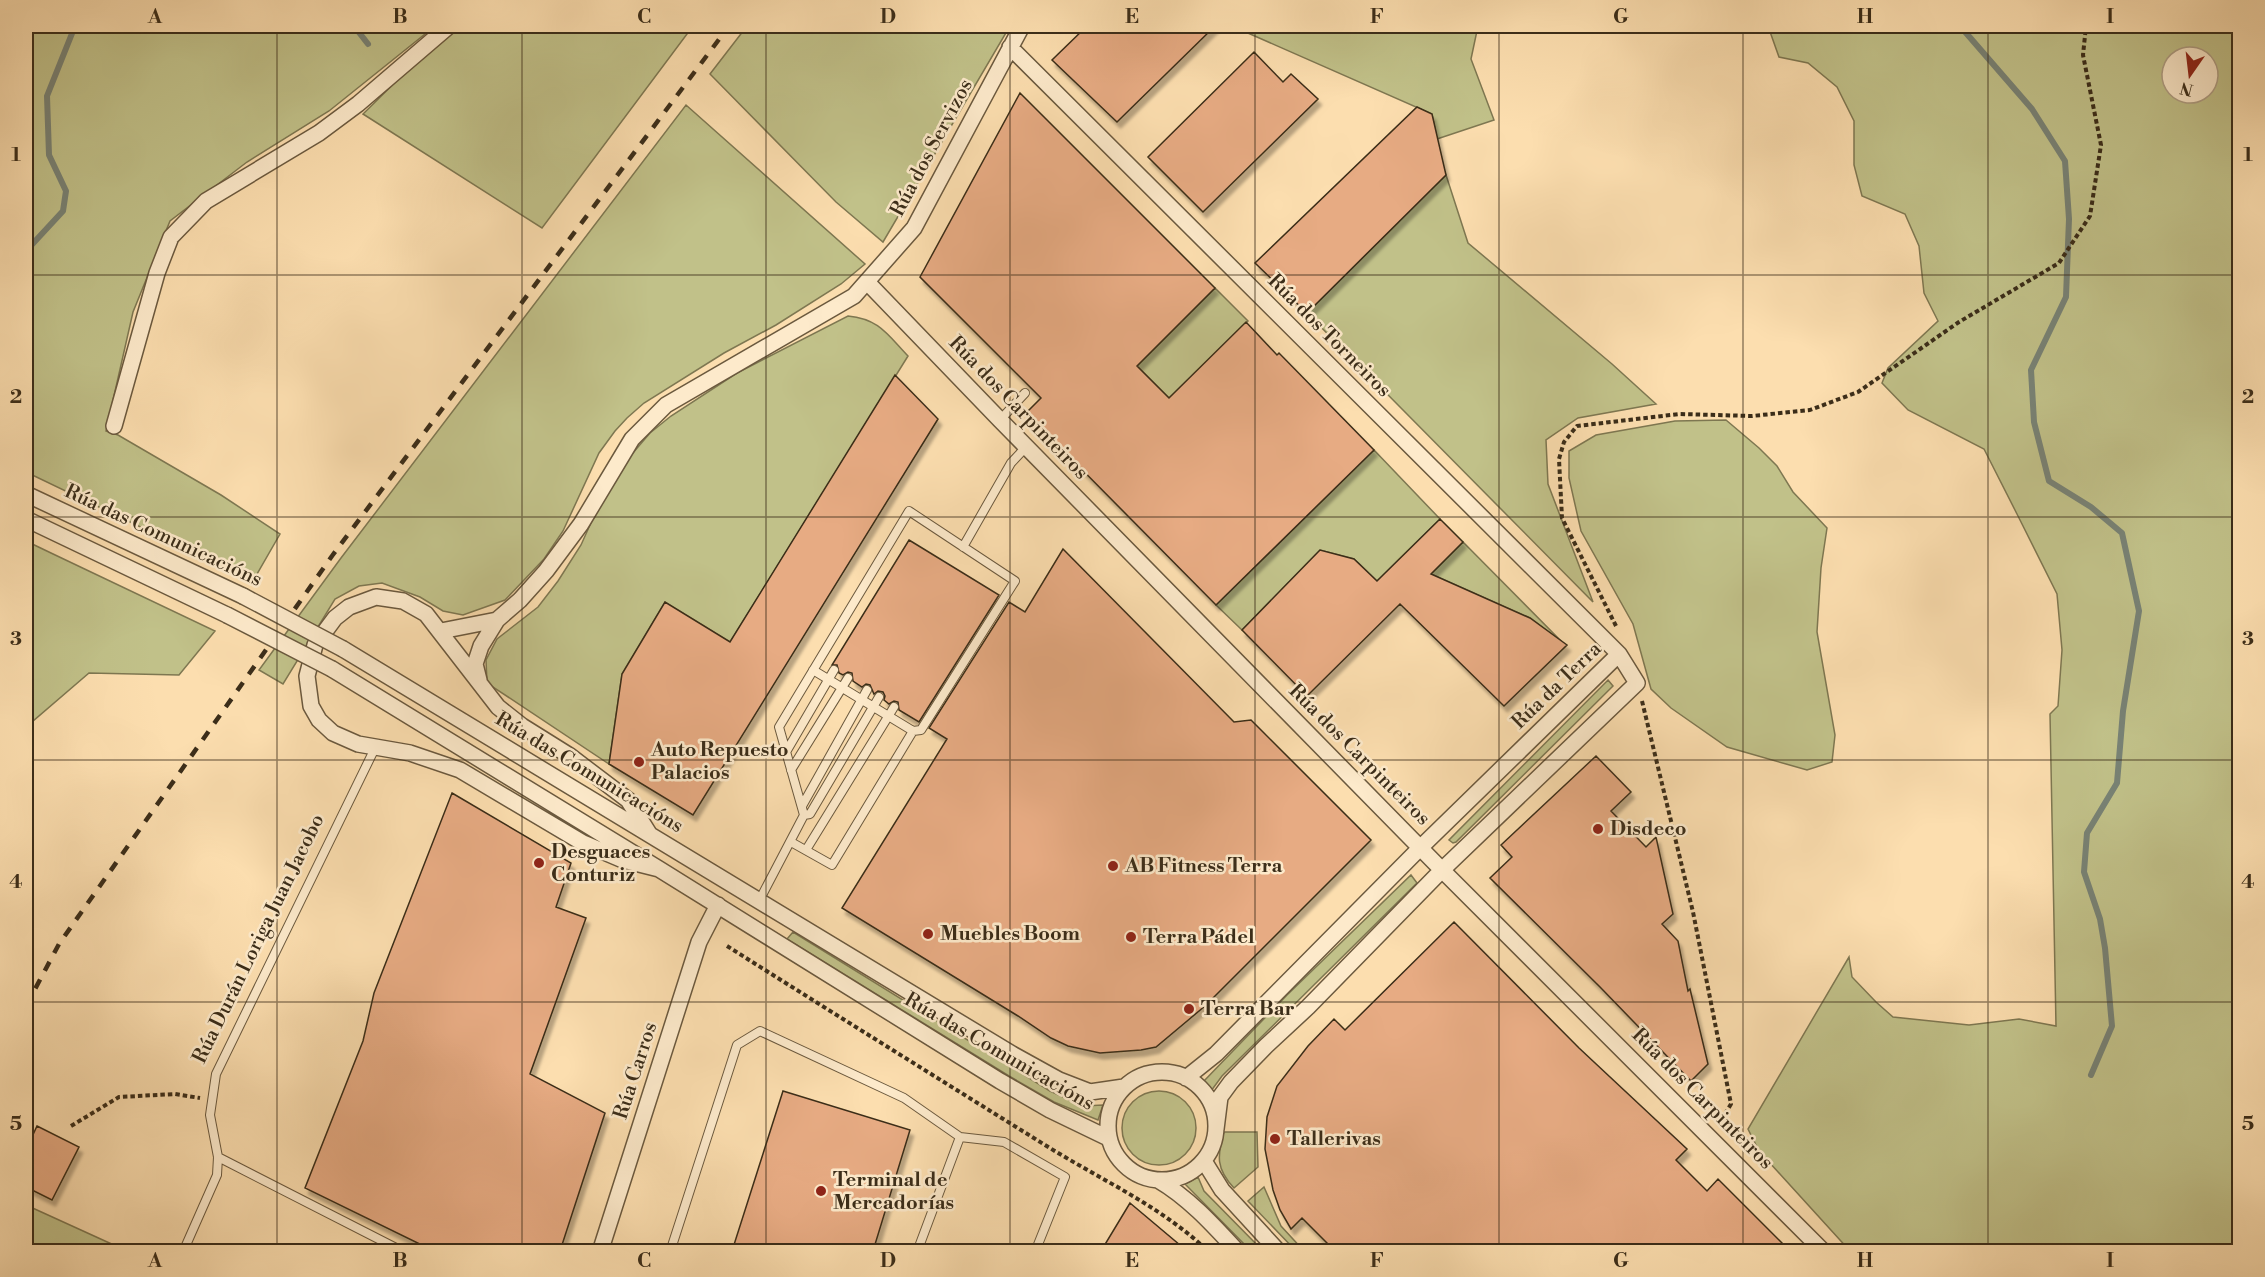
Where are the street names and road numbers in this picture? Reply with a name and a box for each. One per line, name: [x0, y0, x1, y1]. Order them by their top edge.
street label: Rúa dos Servizos: [885, 75, 979, 221]
street label: Rúa dos Torneiros: [1262, 269, 1396, 403]
street label: Rúa dos Carpinteiros: [943, 331, 1093, 485]
street label: Rúa das Comunicacións: [60, 479, 266, 593]
street label: Rúa da Terra: [1507, 636, 1608, 735]
street label: Rúa dos Carpinteiros: [1283, 679, 1435, 831]
street label: Rúa das Comunicacións: [490, 707, 688, 839]
street label: Rúa Durán Loriga Juan Jacobo: [188, 810, 330, 1068]
street label: Rúa das Comunicacións: [900, 987, 1098, 1117]
street label: Rúa Carros: [609, 1019, 663, 1123]
street label: Rúa dos Carpinteiros: [1626, 1023, 1778, 1175]

